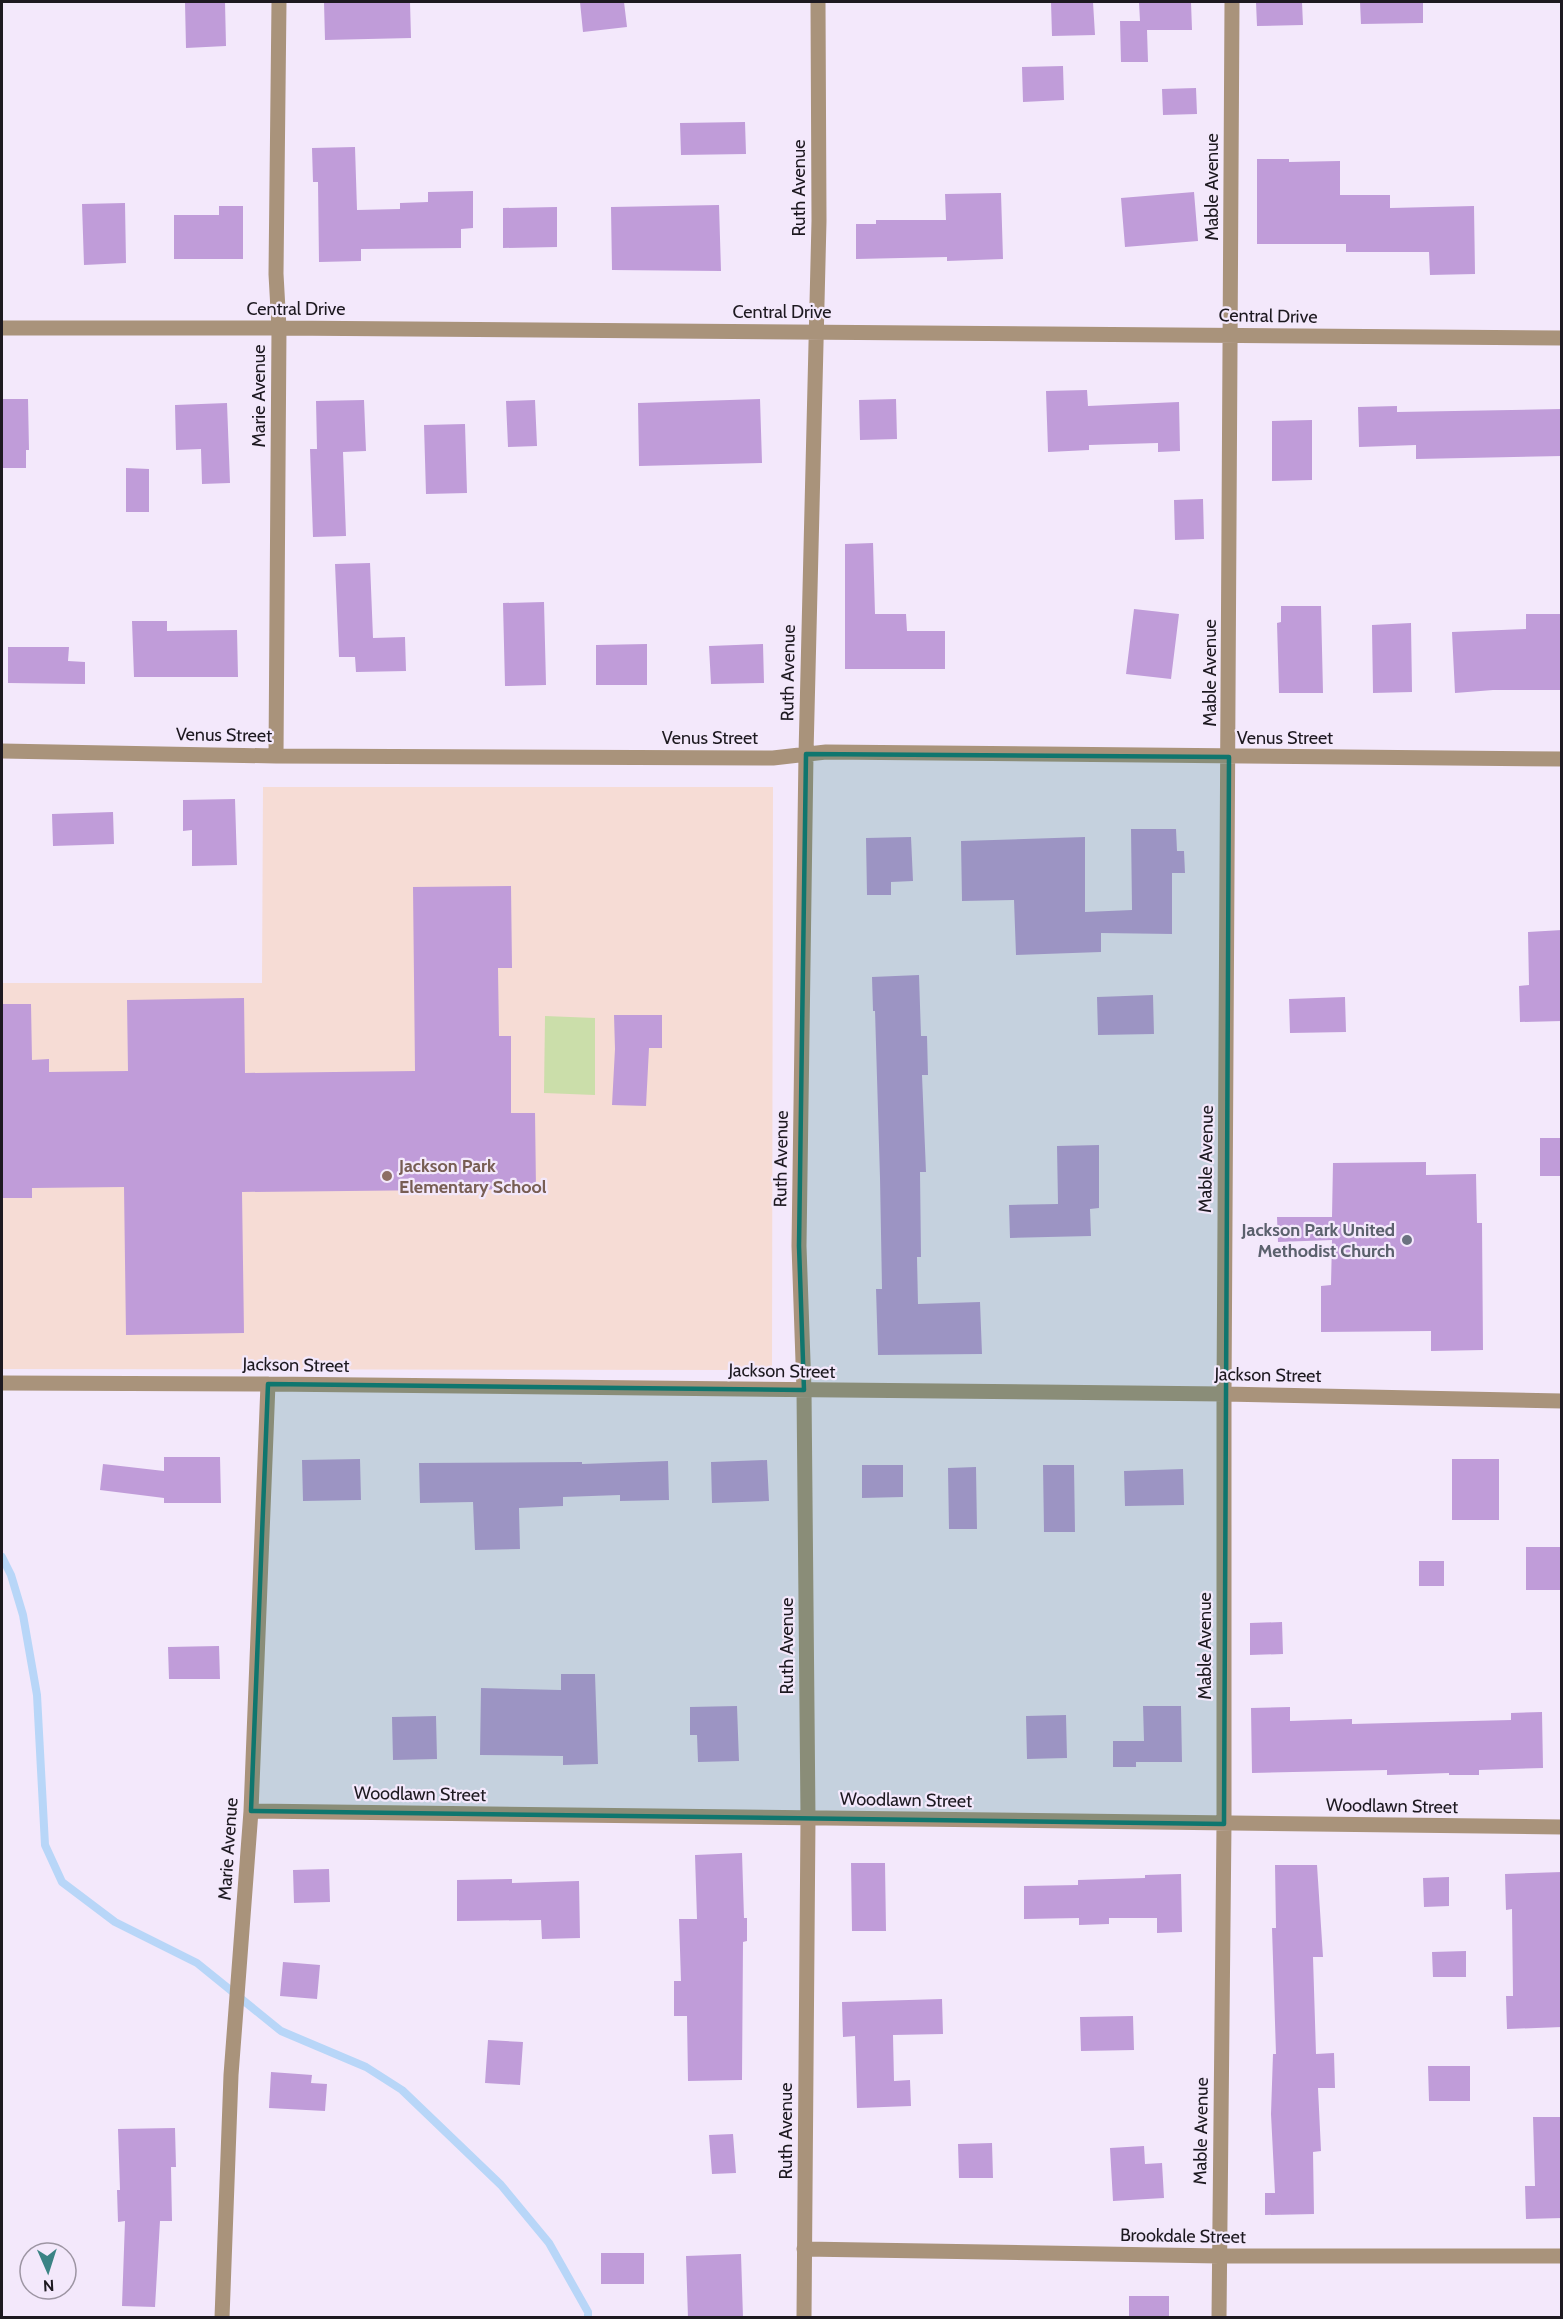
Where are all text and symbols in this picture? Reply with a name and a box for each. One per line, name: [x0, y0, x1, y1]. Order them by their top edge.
street label: Mable Avenue: [1201, 133, 1223, 241]
street label: Ruth Avenue: [788, 139, 810, 237]
street label: Central Drive: [247, 298, 345, 320]
street label: Central Drive: [733, 301, 831, 323]
street label: Central Drive: [1218, 304, 1318, 328]
street label: Marie Avenue: [248, 345, 270, 448]
street label: Mable Avenue: [1199, 619, 1221, 727]
street label: Ruth Avenue: [776, 624, 800, 722]
street label: Venus Street: [176, 723, 272, 747]
street label: Venus Street: [662, 727, 758, 749]
street label: Venus Street: [1237, 727, 1333, 749]
street label: Mable Avenue: [1194, 1105, 1218, 1213]
street label: Ruth Avenue: [769, 1110, 793, 1208]
place label: Jackson Park Elementary School: [398, 1155, 547, 1198]
marker: Jackson Park Elementary School: [380, 1169, 394, 1183]
place label: Jackson Park United Methodist Church: [1241, 1219, 1395, 1262]
marker: Jackson Park United Methodist Church: [1400, 1233, 1414, 1247]
street label: Jackson Street: [241, 1353, 350, 1377]
street label: Jackson Street: [727, 1359, 836, 1383]
street label: Jackson Street: [1213, 1363, 1322, 1387]
street label: Mable Avenue: [1194, 1592, 1216, 1700]
street label: Ruth Avenue: [776, 1597, 798, 1695]
street label: Woodlawn Street: [354, 1782, 486, 1806]
street label: Woodlawn Street: [840, 1788, 972, 1812]
street label: Woodlawn Street: [1326, 1794, 1458, 1818]
street label: Marie Avenue: [213, 1797, 243, 1901]
street label: Mable Avenue: [1189, 2077, 1213, 2185]
street label: Ruth Avenue: [775, 2082, 797, 2180]
street label: Brookdale Street: [1120, 2224, 1246, 2248]
north arrow: [18, 2241, 78, 2301]
text: N: [43, 2276, 55, 2295]

